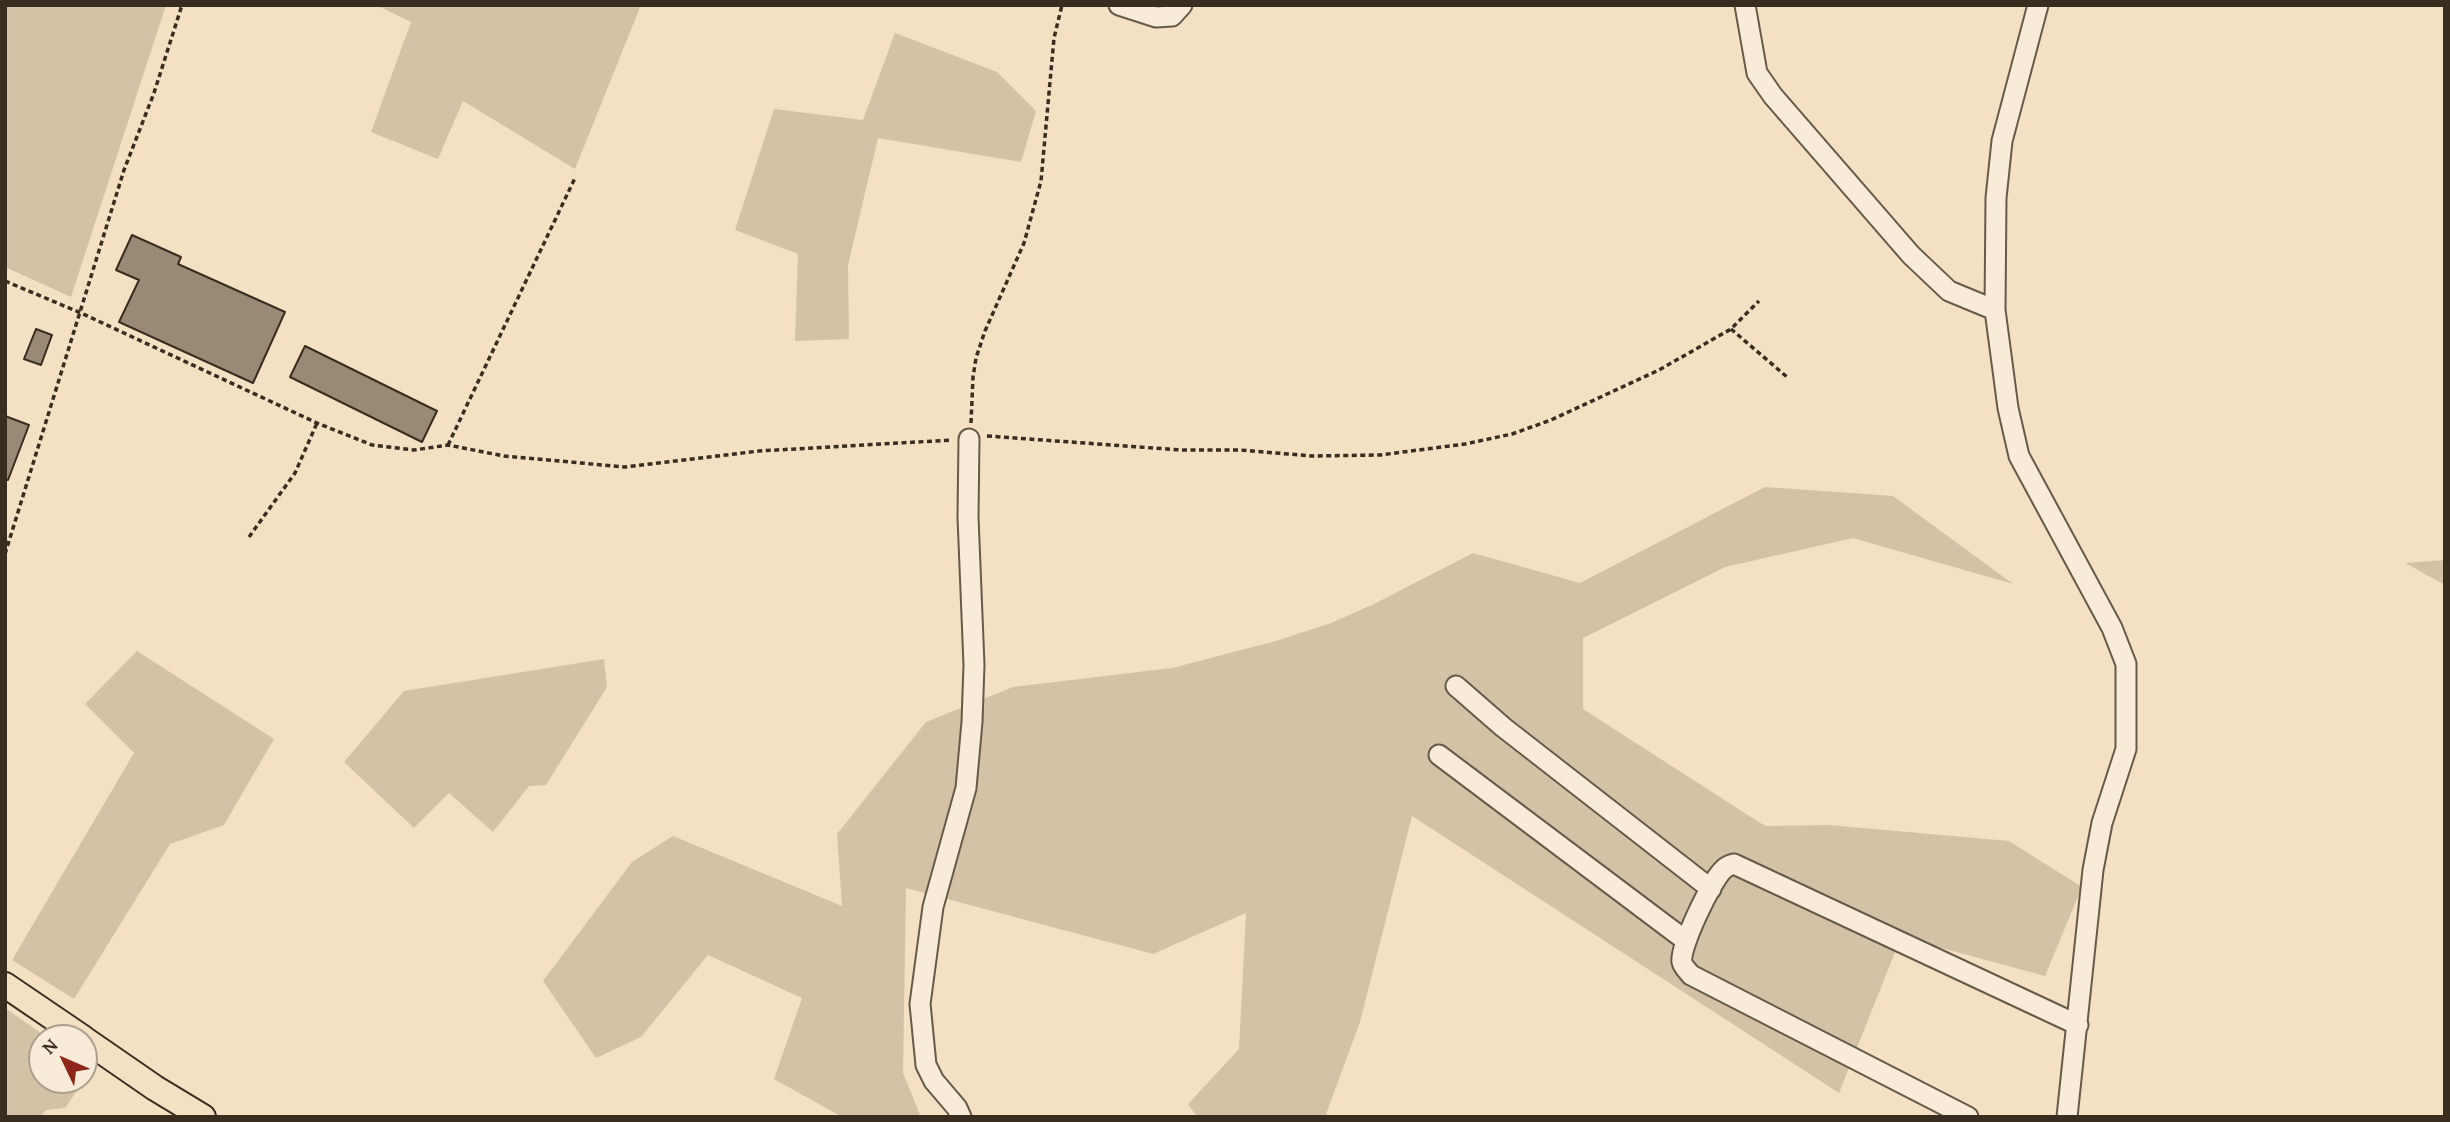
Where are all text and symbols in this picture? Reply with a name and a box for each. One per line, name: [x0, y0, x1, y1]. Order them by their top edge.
north arrow: [28, 1024, 98, 1094]
text: N: [35, 1032, 64, 1060]

